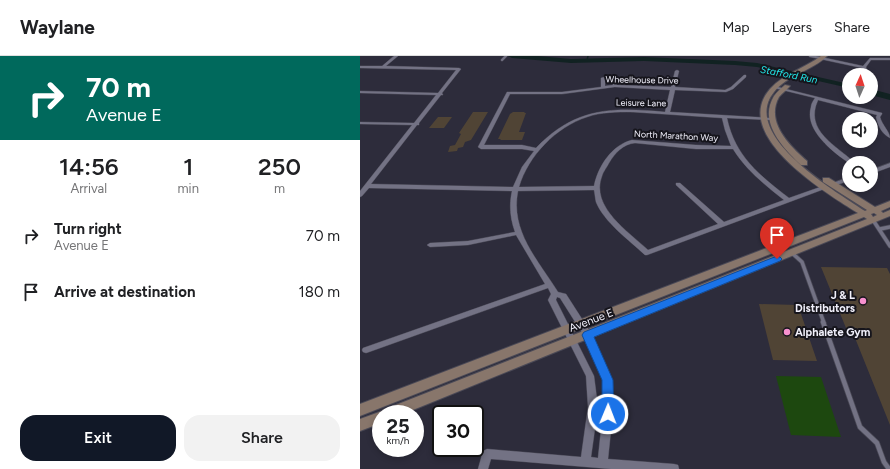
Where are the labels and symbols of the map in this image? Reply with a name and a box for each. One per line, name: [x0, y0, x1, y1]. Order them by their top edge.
water label: Stafford Run: [759, 63, 819, 86]
north arrow: [842, 68, 878, 104]
street label: Wheelhouse Drive: [605, 73, 679, 86]
street label: Leisure Lane: [616, 97, 666, 108]
street label: North Marathon Way: [634, 128, 719, 143]
pin: [760, 218, 794, 259]
place label: J & L Distributors: [795, 289, 855, 315]
marker: J & L Distributors: [858, 296, 868, 306]
street label: Avenue E: [567, 306, 615, 335]
place label: Alphalete Gym: [795, 326, 871, 339]
marker: Alphalete Gym: [782, 327, 792, 337]
position arrow: [587, 393, 629, 435]
speed limit sign: 30: [432, 405, 484, 457]

